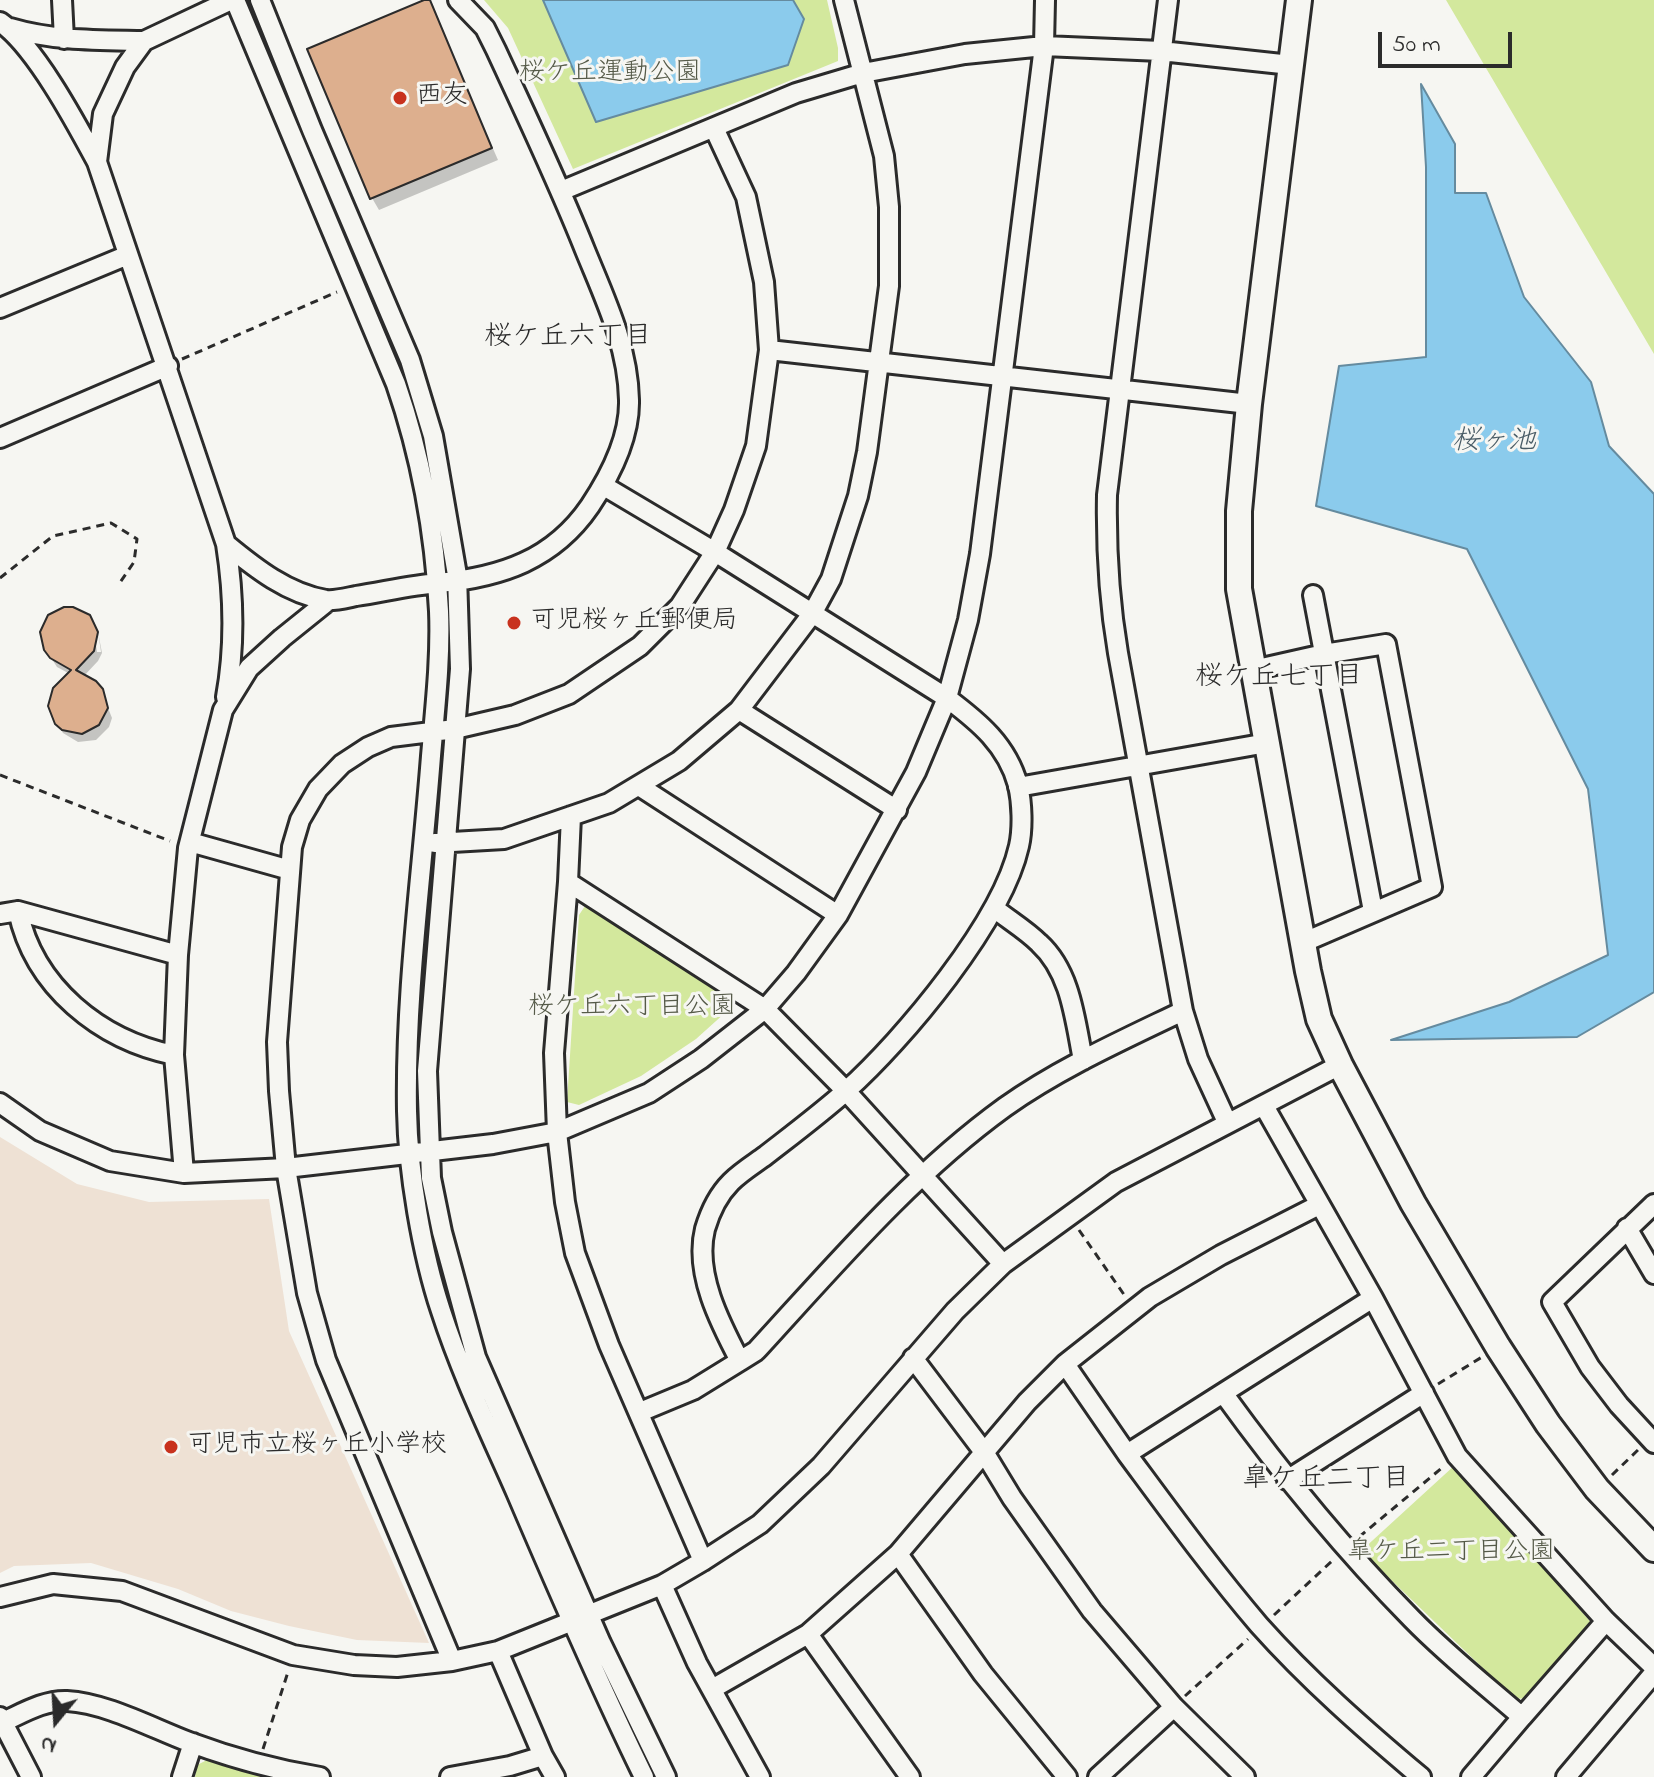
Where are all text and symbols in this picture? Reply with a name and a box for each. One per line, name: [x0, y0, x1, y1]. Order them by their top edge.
scale bar: [1382, 16, 1516, 66]
text: 50 m: [1392, 28, 1441, 63]
park label: 桜ケ丘運動公園: [519, 59, 701, 91]
place label: 西友: [416, 82, 468, 114]
marker: 西友: [391, 89, 409, 107]
district label: 桜ケ丘六丁目: [484, 322, 652, 356]
water label: 桜ヶ池: [1452, 426, 1536, 460]
place label: 可児桜ヶ丘郵便局: [530, 607, 738, 639]
marker: 可児桜ヶ丘郵便局: [505, 614, 523, 632]
district label: 桜ケ丘七丁目: [1195, 662, 1363, 696]
park label: 桜ケ丘六丁目公園: [528, 993, 736, 1025]
place label: 可児市立桜ヶ丘小学校: [187, 1431, 447, 1463]
marker: 可児市立桜ヶ丘小学校: [162, 1438, 180, 1456]
district label: 皐ケ丘二丁目: [1242, 1464, 1410, 1498]
park label: 皐ケ丘二丁目公園: [1347, 1538, 1555, 1570]
north arrow: [16, 1681, 96, 1761]
text: N: [37, 1726, 61, 1761]

